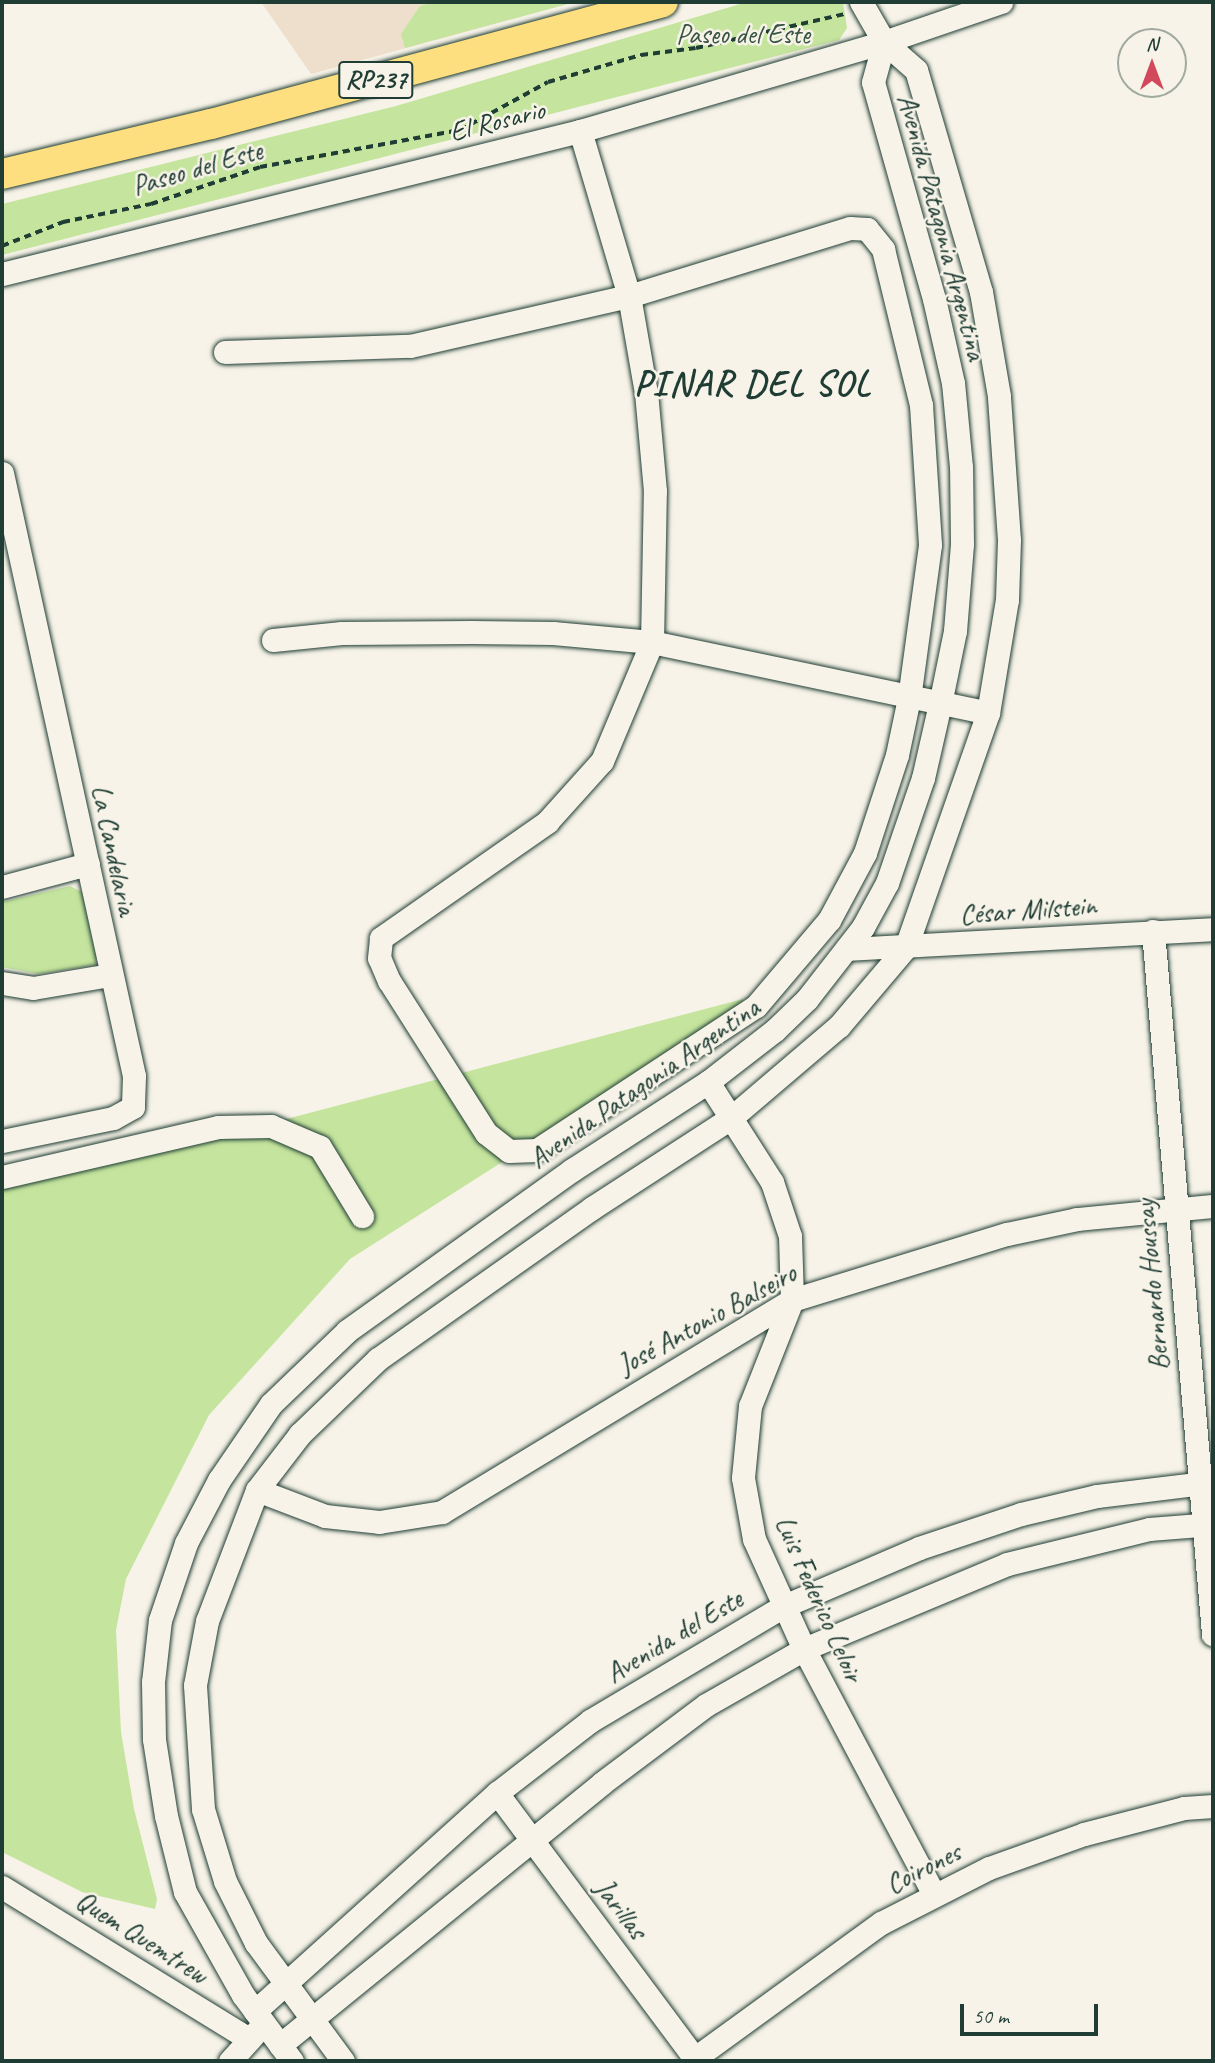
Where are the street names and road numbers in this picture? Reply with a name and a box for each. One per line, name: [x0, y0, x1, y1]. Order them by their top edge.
road number: RP237: [338, 58, 414, 102]
street label: Avenida Patagonia Argentina: [890, 90, 994, 364]
street label: El Rosario: [446, 93, 548, 149]
street label: Paseo del Este: [128, 133, 266, 203]
street label: La Candelaria: [84, 782, 144, 918]
street label: César Milstein: [958, 888, 1098, 932]
street label: Avenida Patagonia Argentina: [522, 991, 766, 1175]
street label: Bernardo Houssay: [1128, 1198, 1176, 1372]
street label: José Antonio Balseiro: [612, 1256, 802, 1382]
street label: Luis Federico Leloir: [767, 1511, 871, 1687]
street label: Avenida del Este: [599, 1582, 749, 1690]
street label: Coirones: [880, 1835, 966, 1901]
street label: Jarillas: [588, 1872, 654, 1946]
street label: Quem Quemtrew: [70, 1884, 214, 1990]

